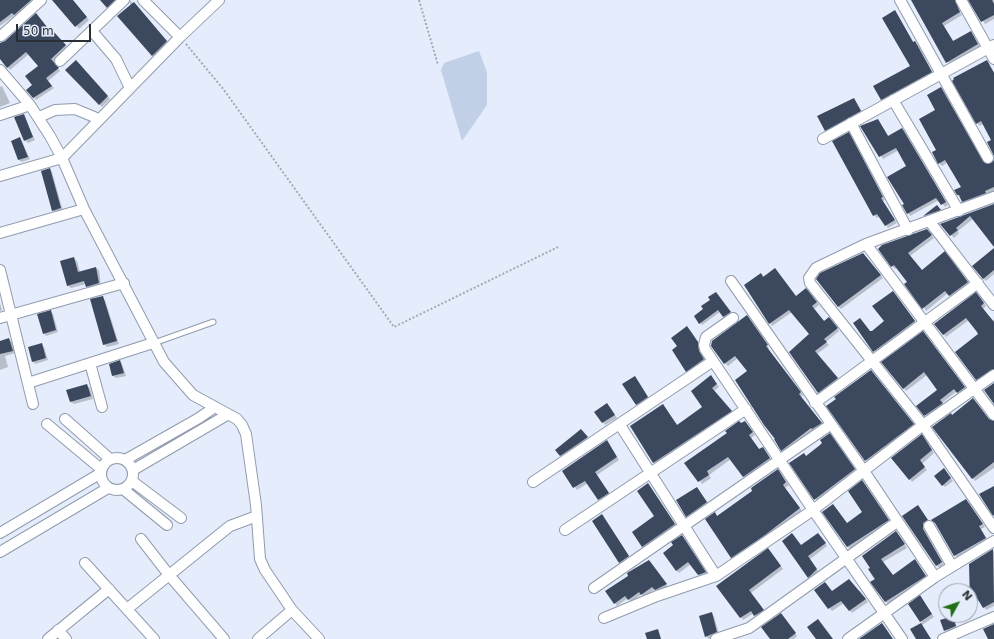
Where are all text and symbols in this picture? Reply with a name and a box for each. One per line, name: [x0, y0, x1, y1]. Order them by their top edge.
scale bar: [18, 16, 93, 42]
text: 50 m: [23, 24, 54, 38]
north arrow: [938, 583, 978, 623]
text: N: [959, 588, 975, 603]

